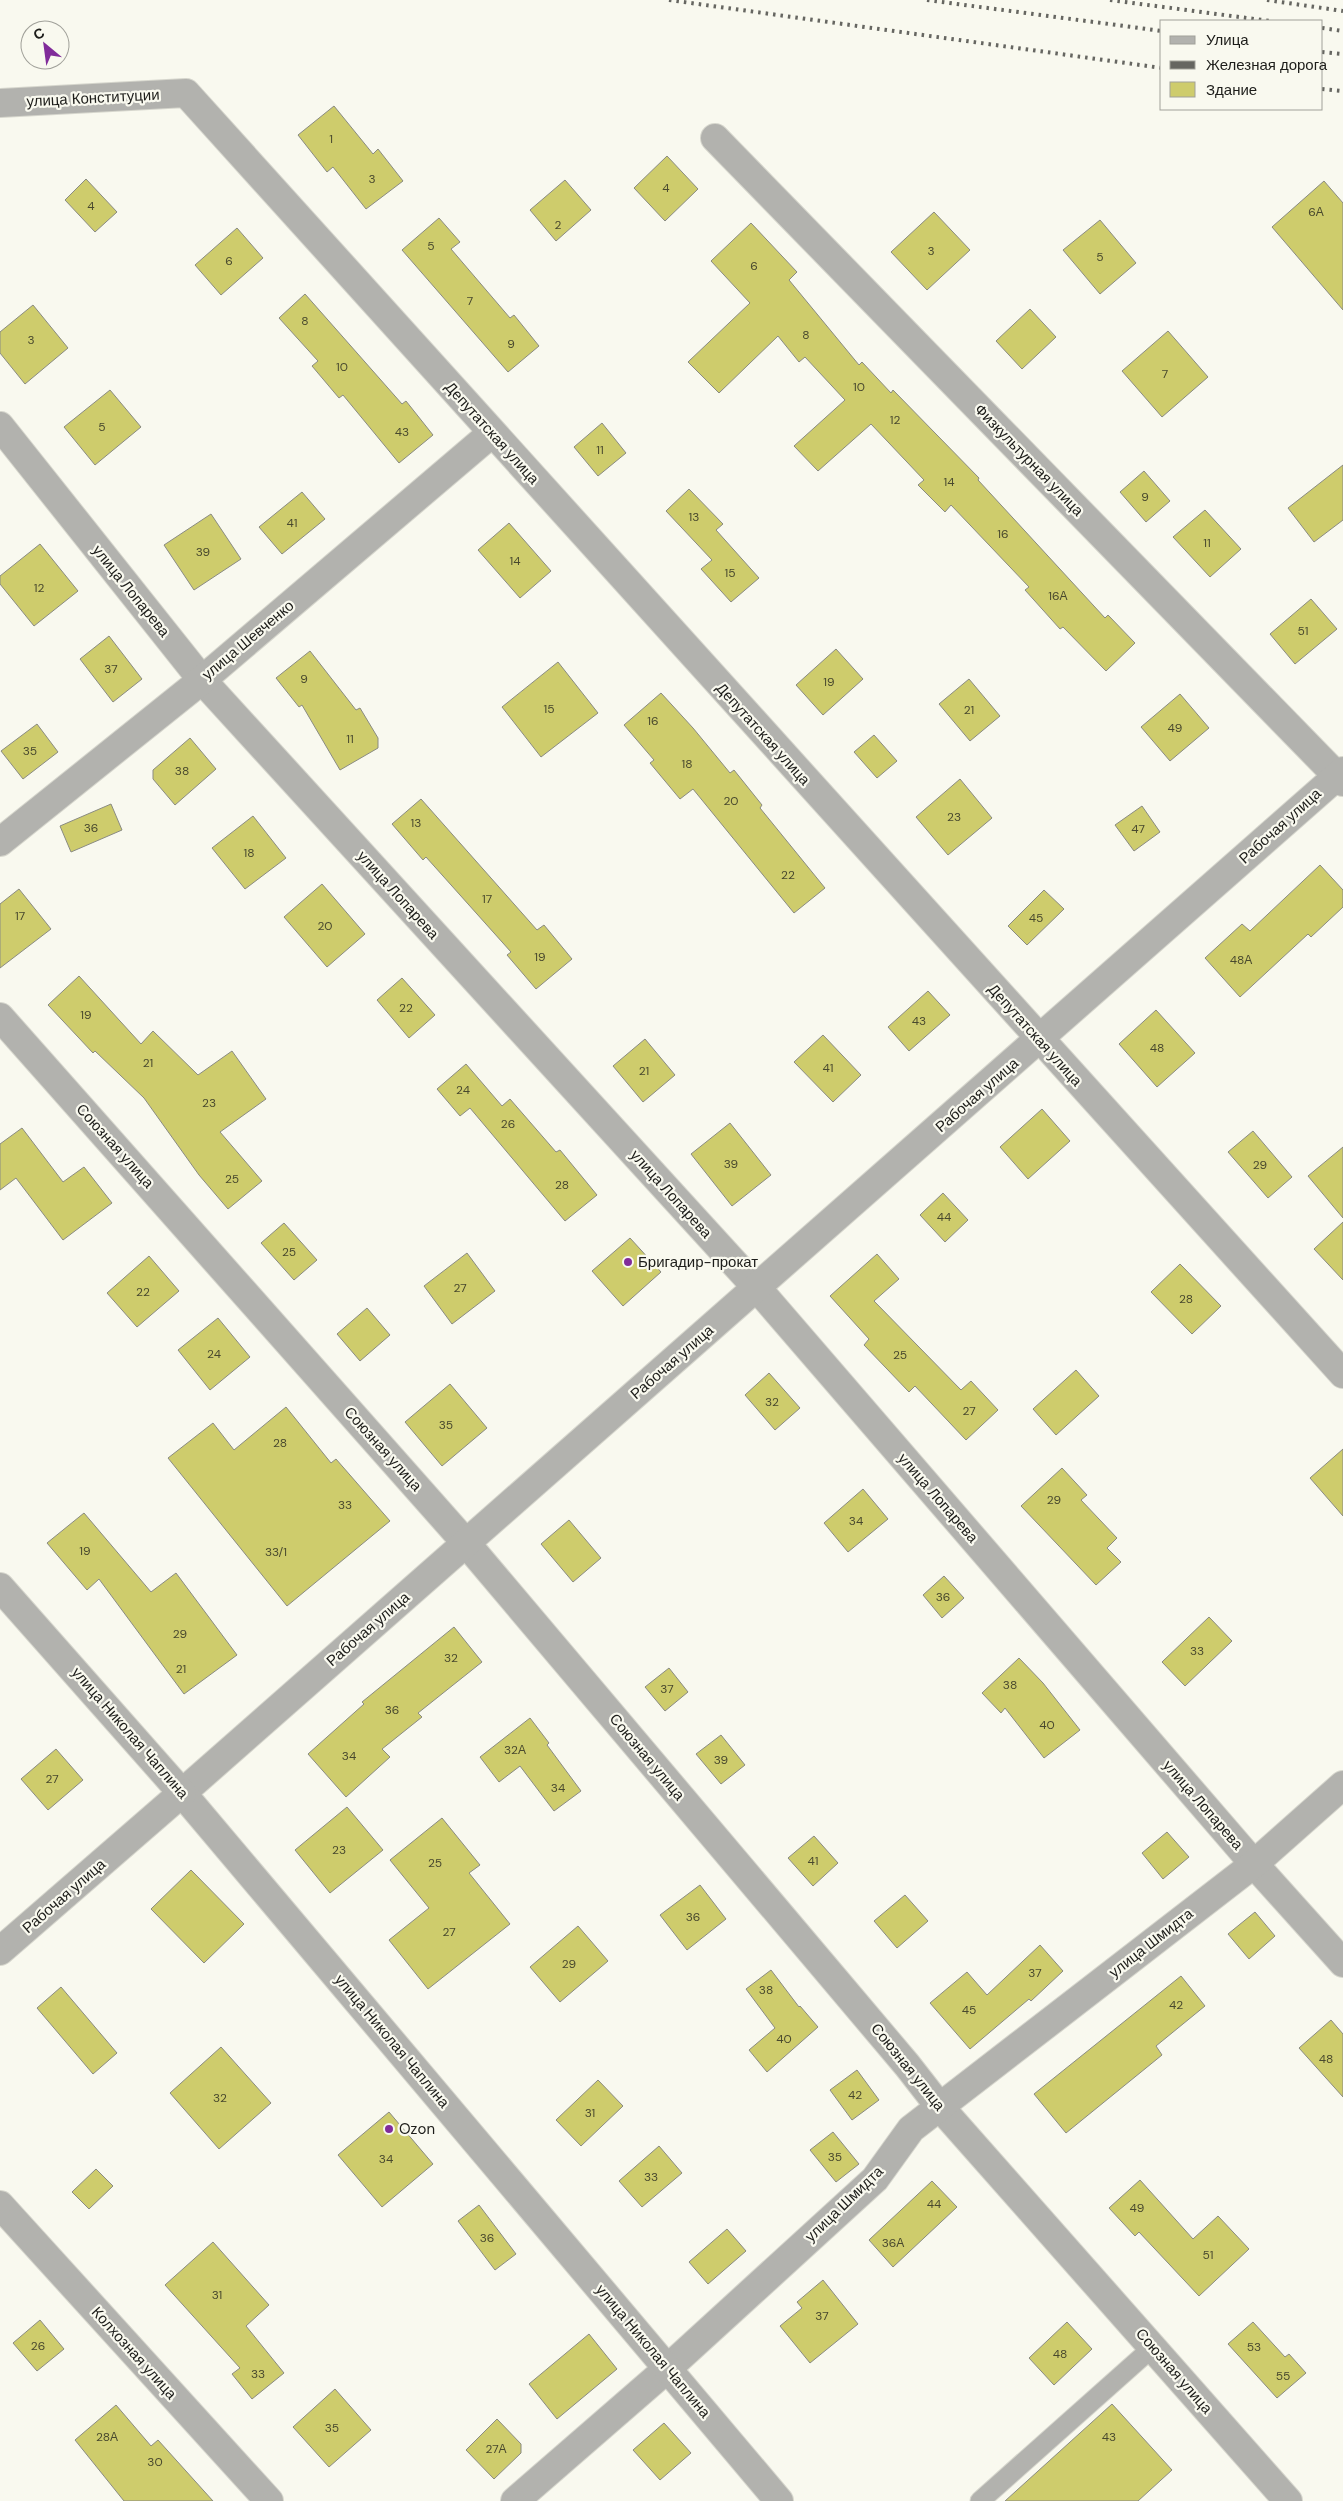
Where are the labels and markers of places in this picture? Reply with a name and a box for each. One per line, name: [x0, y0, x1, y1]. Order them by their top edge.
place label: Бригадир-прокат: [638, 1252, 758, 1272]
marker: Бригадир-прокат: [622, 1256, 634, 1268]
place label: Ozon: [399, 2119, 435, 2139]
marker: Ozon: [383, 2123, 395, 2135]

